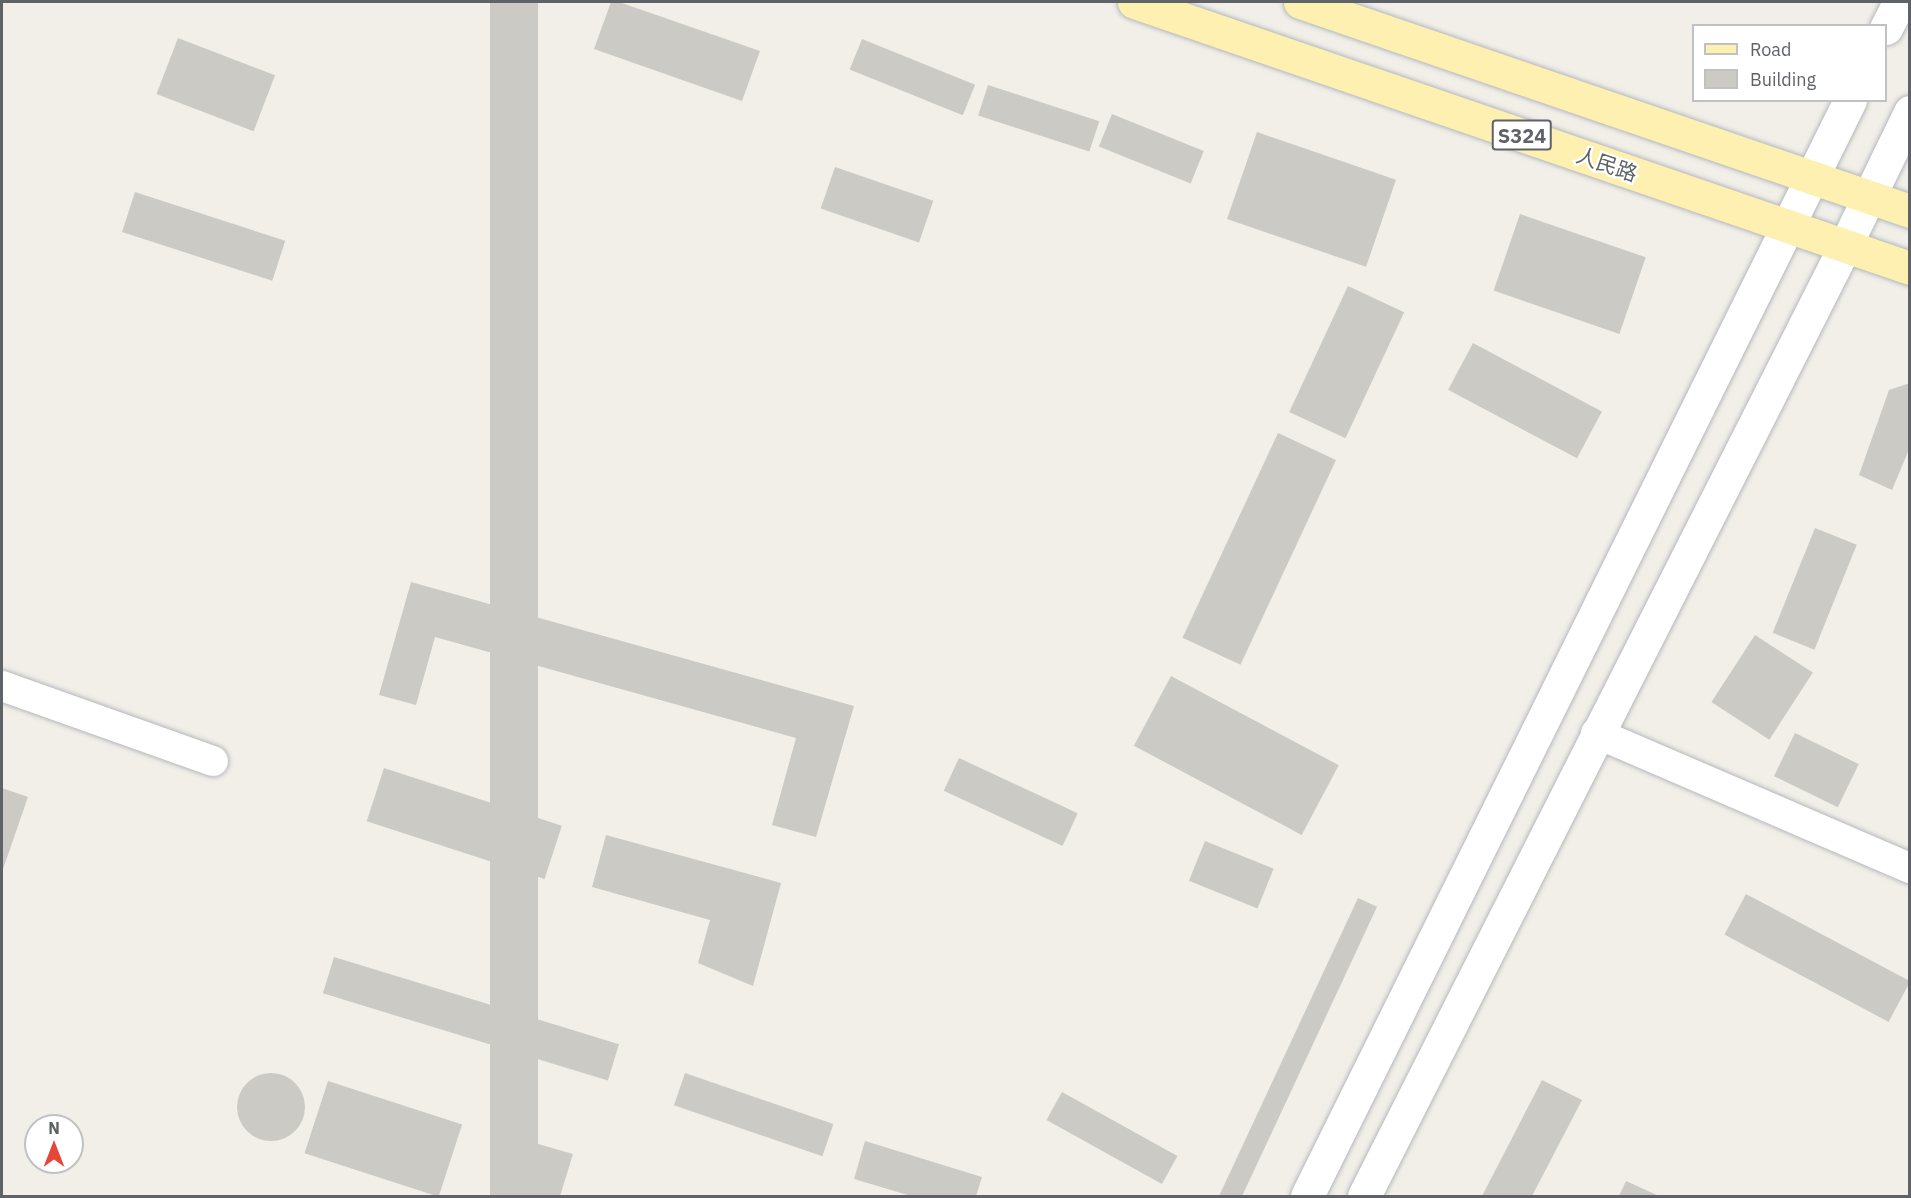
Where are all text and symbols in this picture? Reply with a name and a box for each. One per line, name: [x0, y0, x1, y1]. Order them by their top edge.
legend: [1692, 24, 1887, 102]
text: Road: [1750, 38, 1791, 61]
text: Building: [1750, 68, 1816, 91]
road number: S324: [1490, 118, 1553, 152]
street label: 人民路: [1573, 142, 1641, 186]
north arrow: [24, 1114, 84, 1174]
text: N: [48, 1118, 60, 1138]

